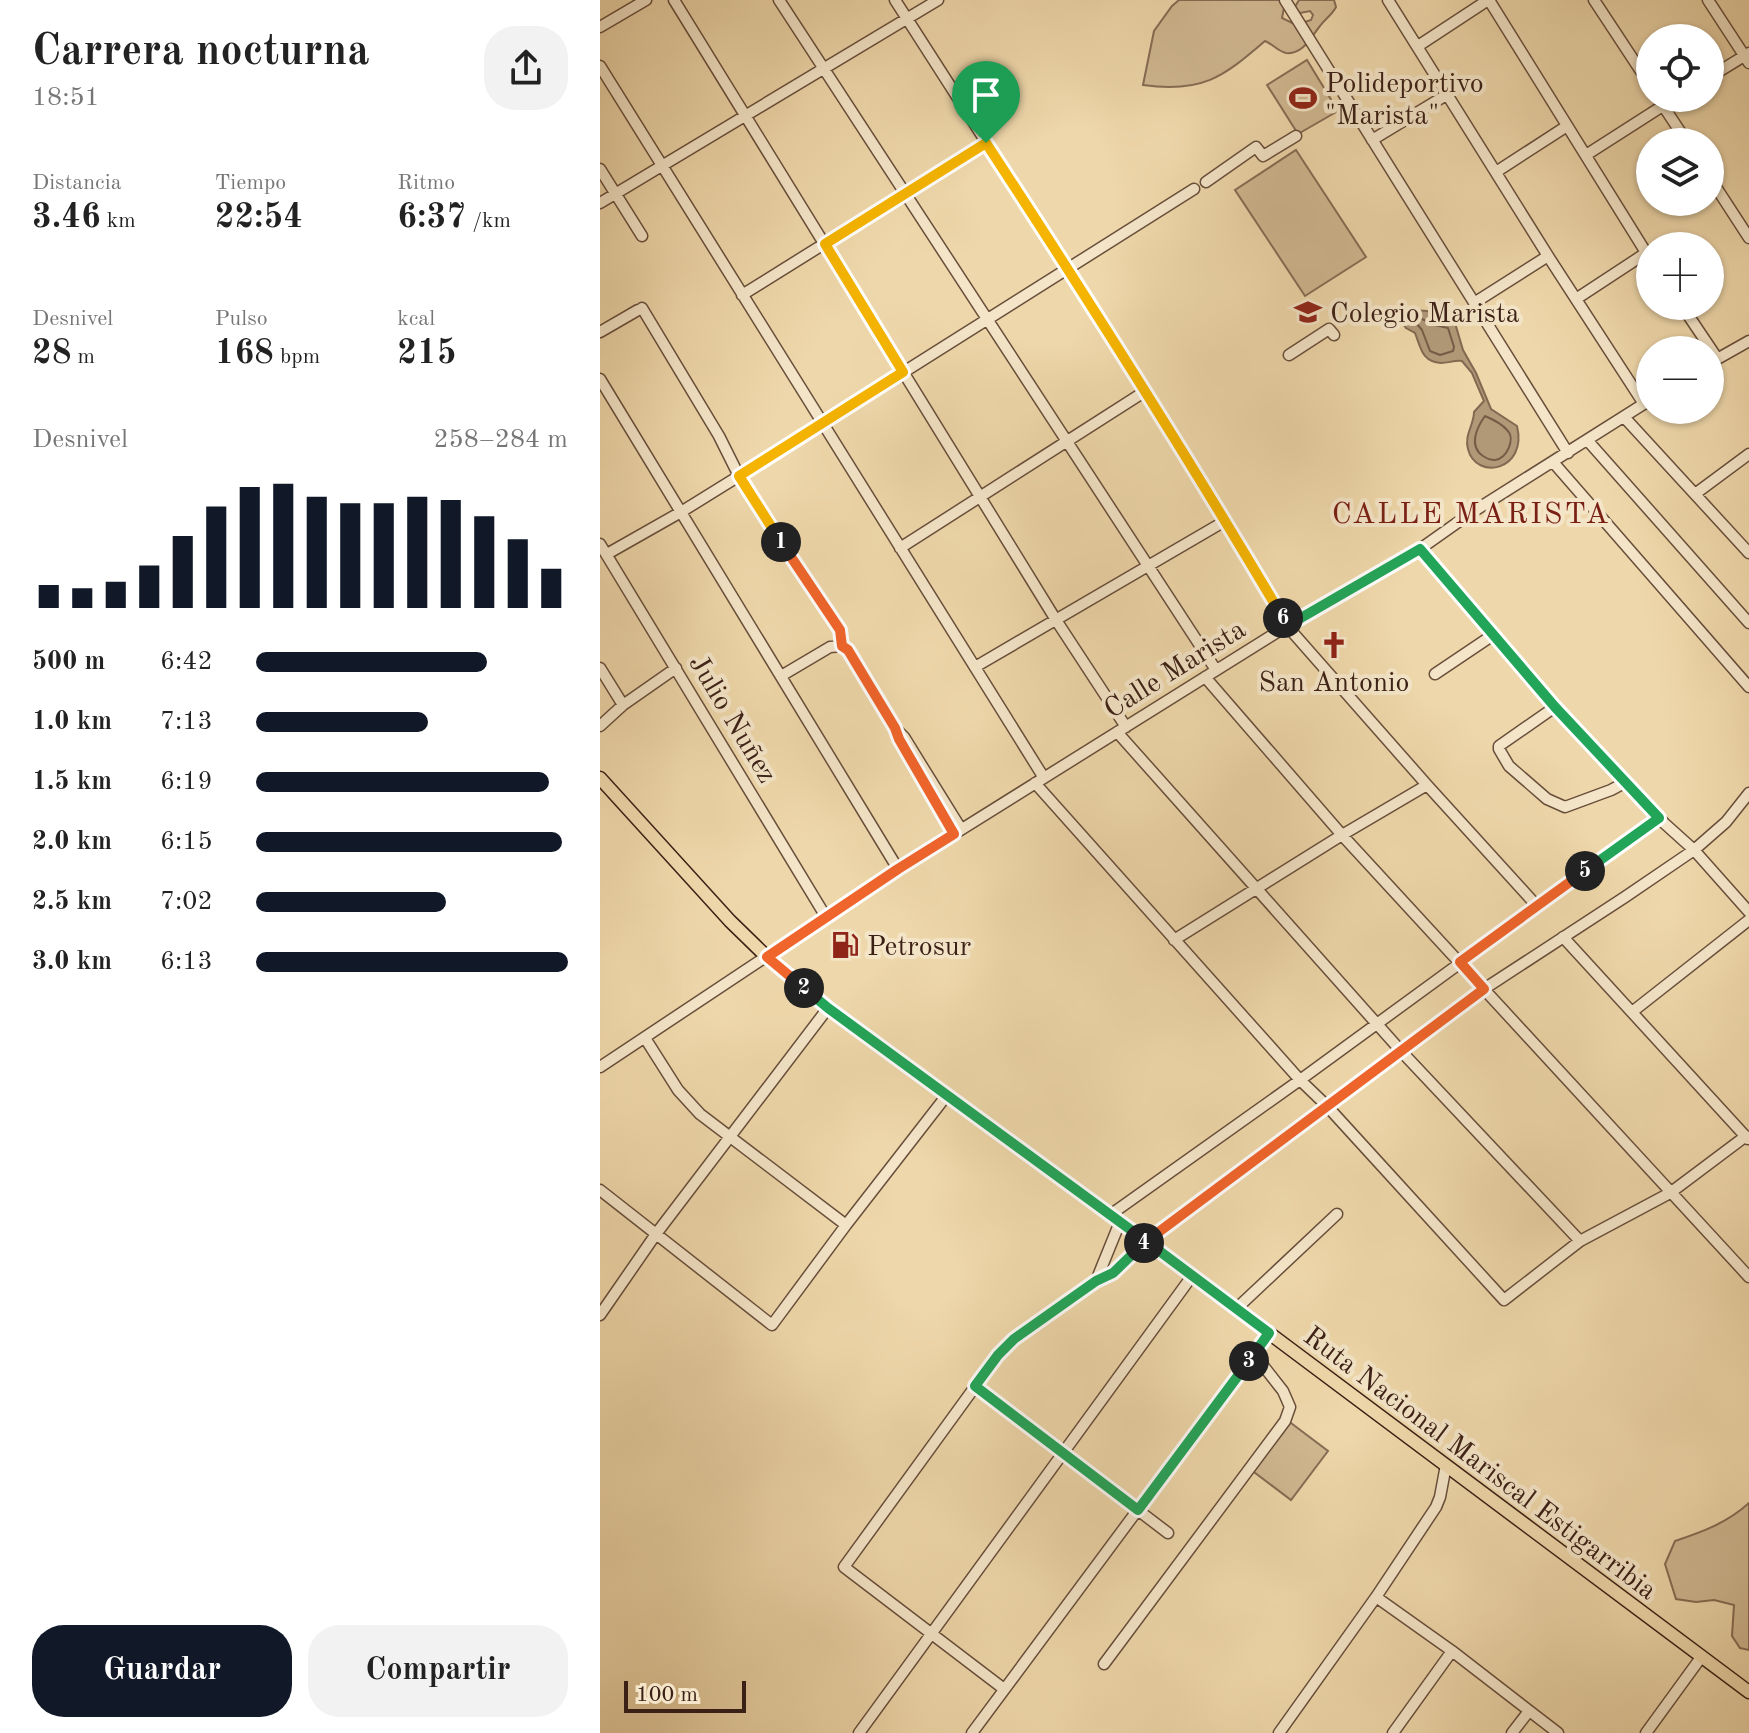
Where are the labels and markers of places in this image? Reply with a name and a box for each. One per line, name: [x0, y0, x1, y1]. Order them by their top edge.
pin: [952, 61, 1020, 143]
place label: Polideportivo "Marista": [1325, 71, 1484, 131]
sports icon: Polideportivo "Marista": [1288, 83, 1318, 113]
school or university icon: Colegio Marista: [1293, 297, 1323, 327]
place label: Colegio Marista: [1330, 301, 1520, 329]
pin: 1: [761, 522, 801, 562]
pin: 6: [1263, 598, 1303, 638]
church icon: San Antonio: [1319, 630, 1349, 660]
place label: San Antonio: [1259, 670, 1409, 698]
pin: 5: [1565, 851, 1605, 891]
fuel station icon: Petrosur: [830, 930, 860, 960]
place label: Petrosur: [867, 934, 971, 962]
pin: 2: [784, 968, 824, 1008]
pin: 4: [1124, 1223, 1164, 1263]
pin: 3: [1229, 1341, 1269, 1381]

